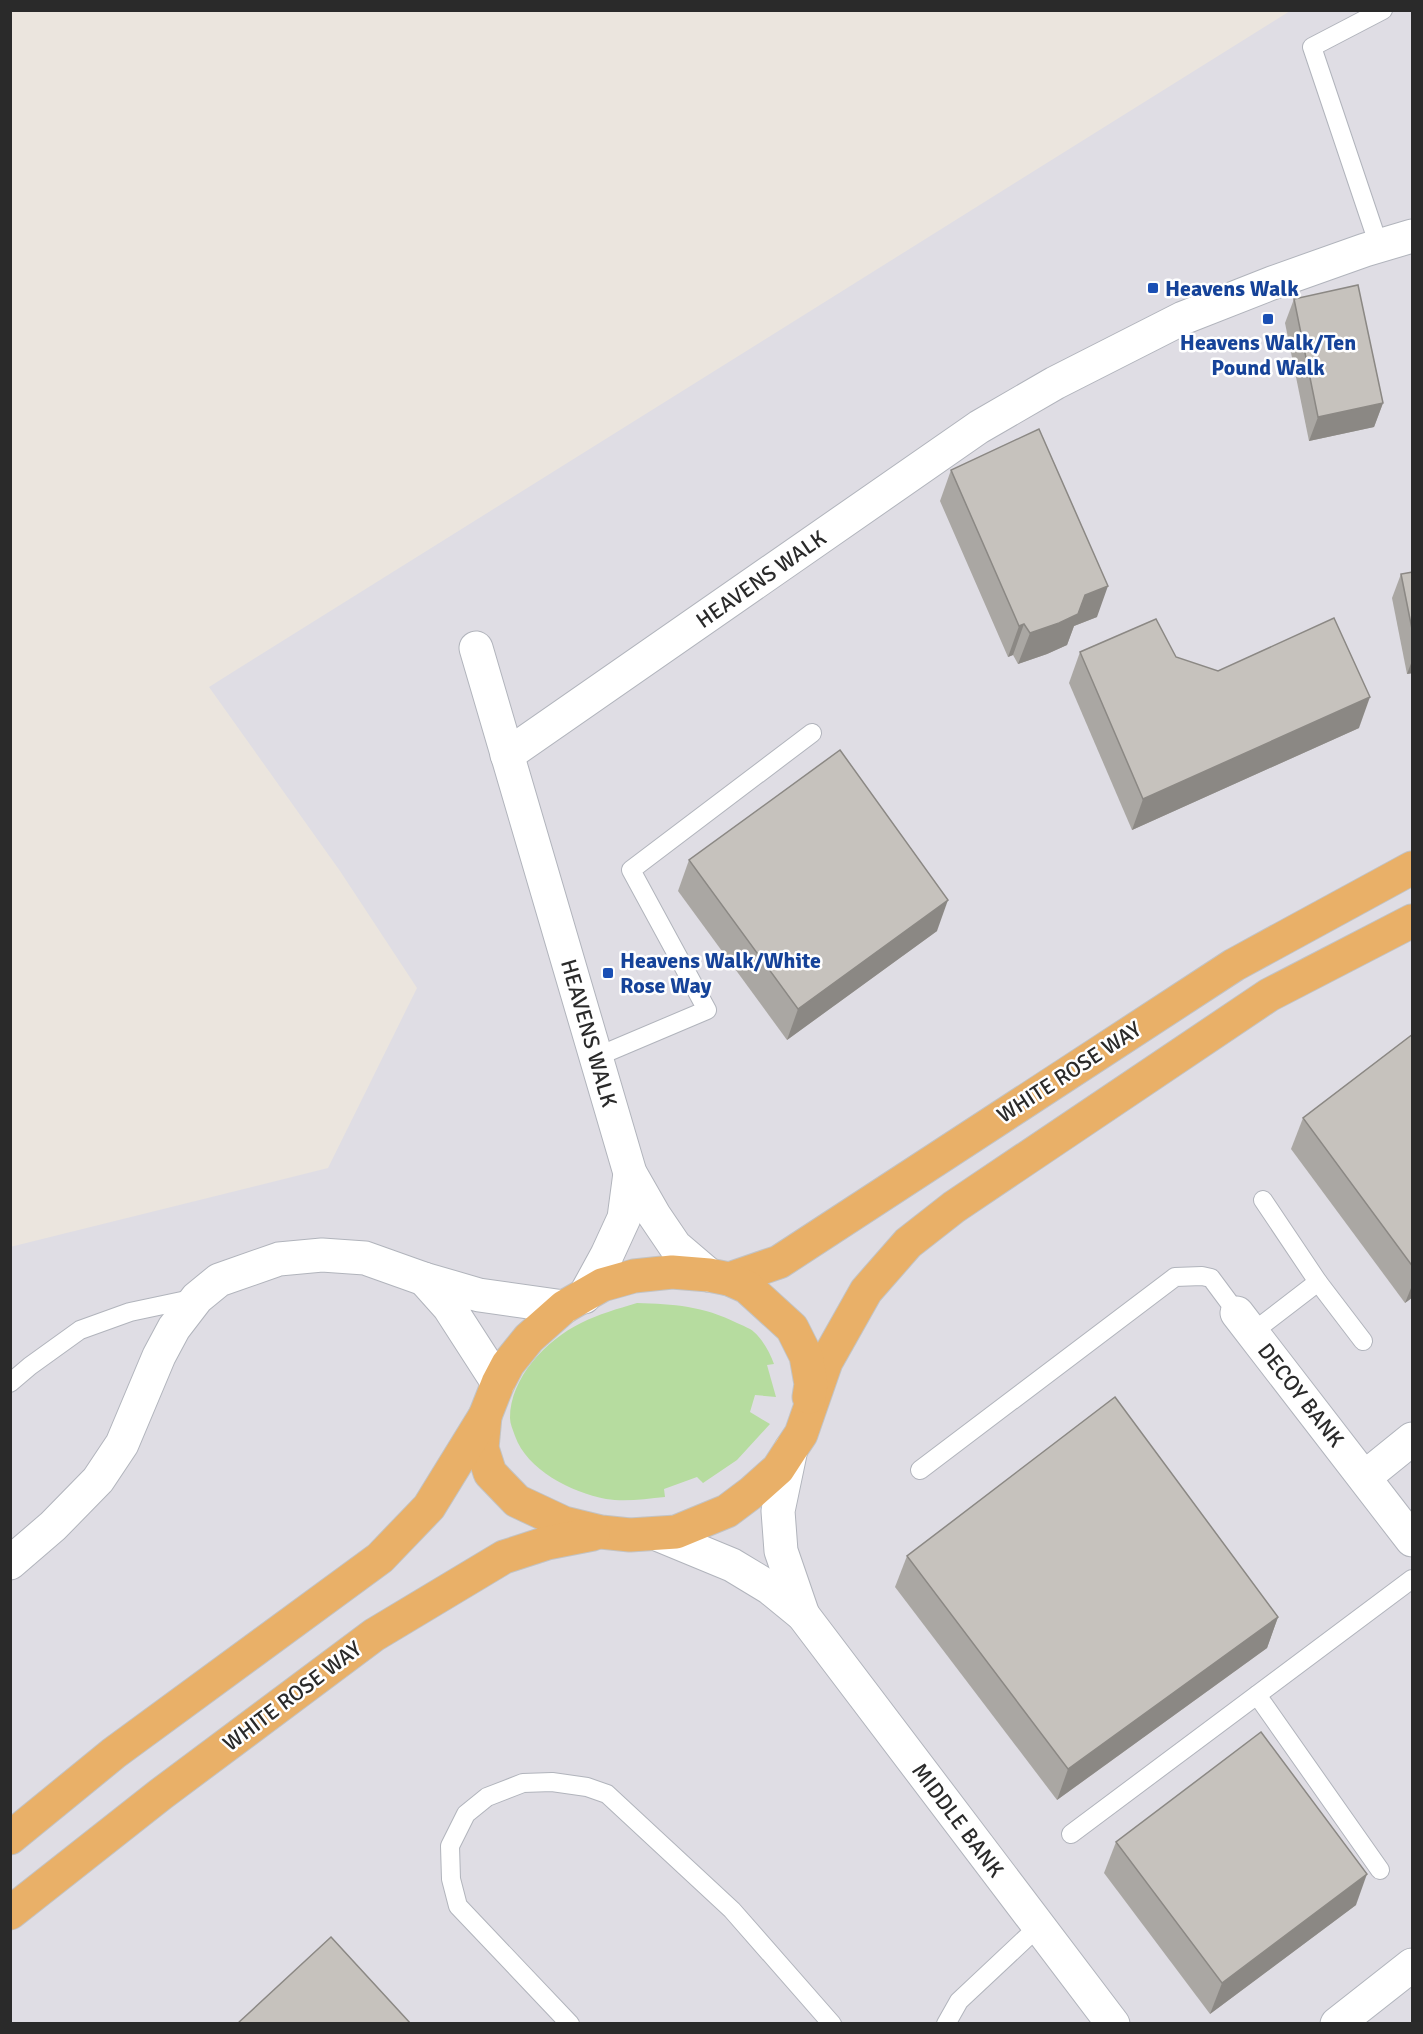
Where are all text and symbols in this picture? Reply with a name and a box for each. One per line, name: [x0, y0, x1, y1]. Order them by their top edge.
place label: Heavens Walk: [1165, 275, 1299, 302]
marker: Heavens Walk: [1146, 281, 1160, 295]
marker: Heavens Walk/Ten Pound Walk: [1261, 312, 1275, 326]
place label: Heavens Walk/Ten Pound Walk: [1180, 329, 1356, 381]
street label: HEAVENS WALK: [691, 524, 831, 634]
place label: Heavens Walk/White Rose Way: [620, 947, 821, 999]
street label: HEAVENS WALK: [555, 956, 623, 1110]
marker: Heavens Walk/White Rose Way: [601, 966, 615, 980]
street label: WHITE ROSE WAY: [992, 1015, 1146, 1129]
street label: DECOY BANK: [1252, 1338, 1350, 1452]
street label: WHITE ROSE WAY: [217, 1635, 367, 1757]
street label: MIDDLE BANK: [906, 1758, 1010, 1882]

